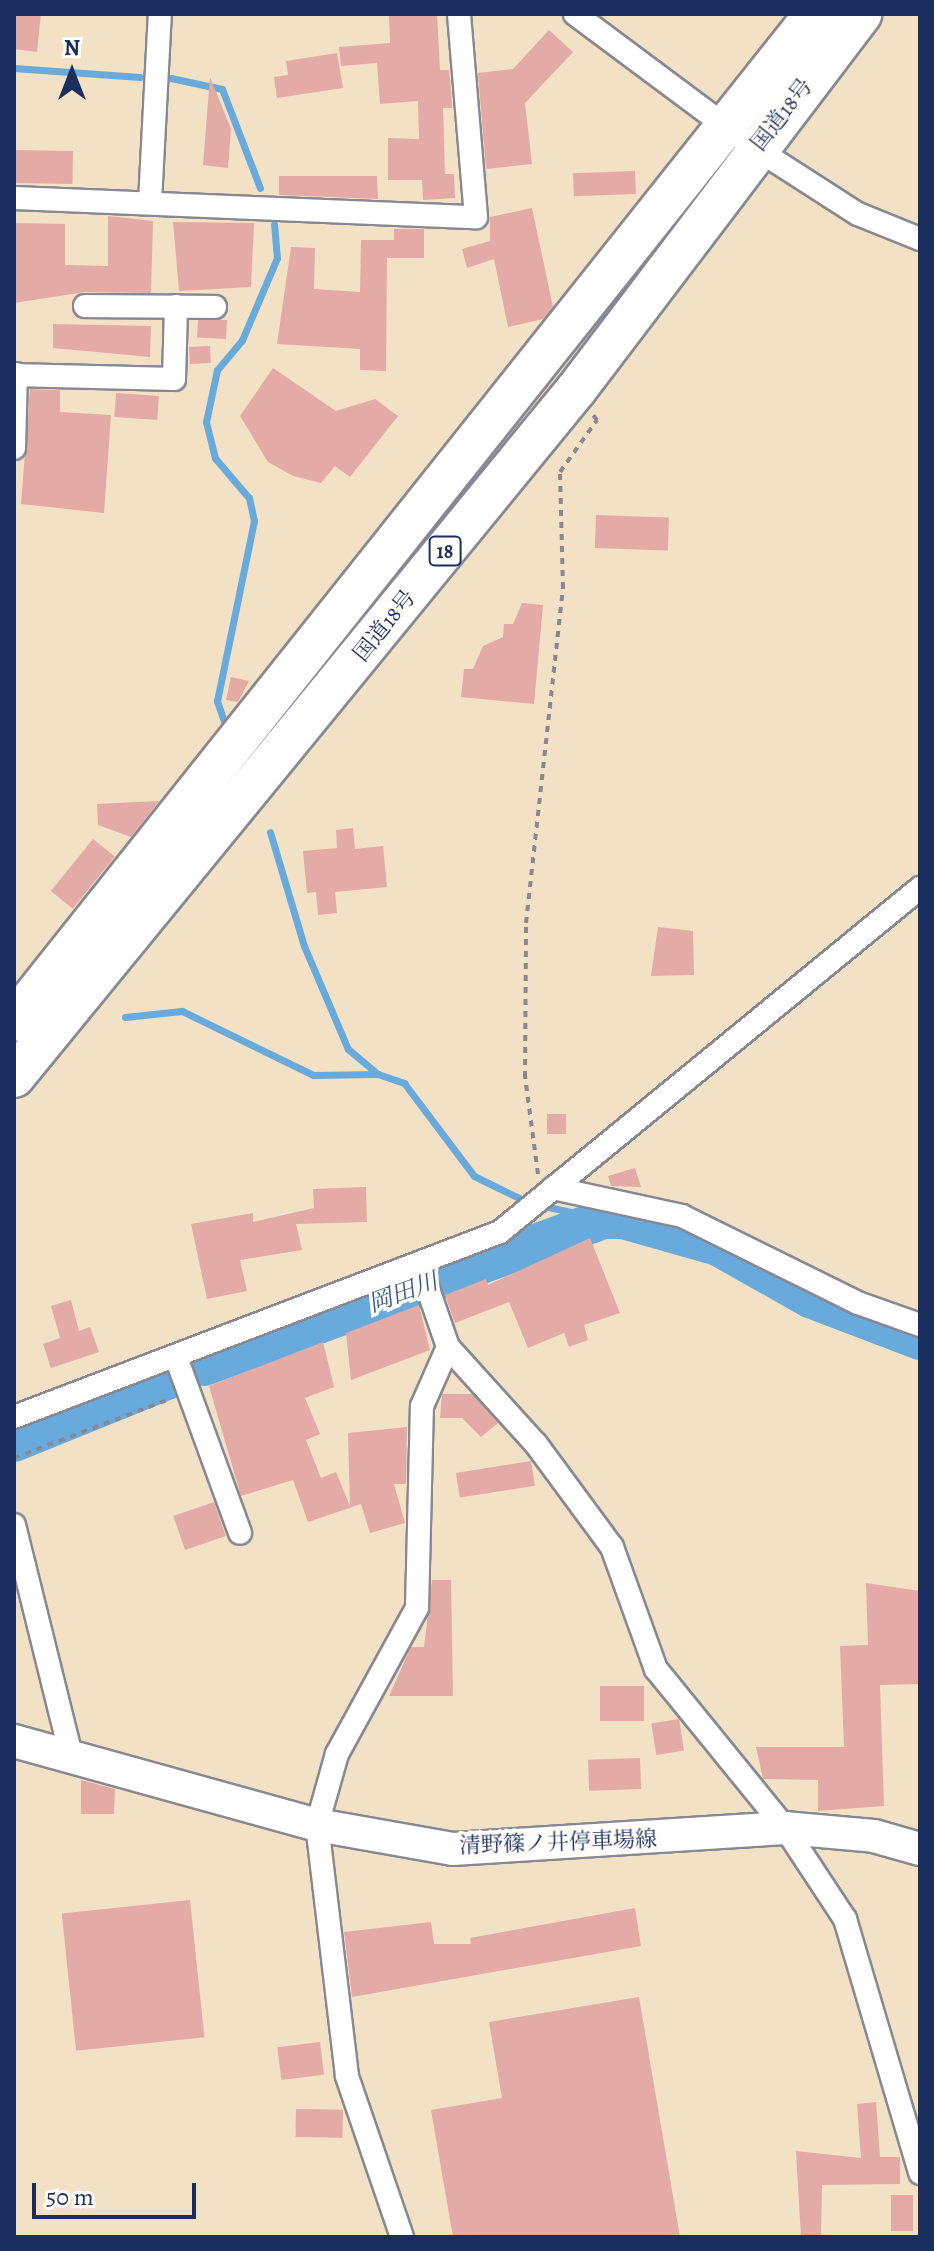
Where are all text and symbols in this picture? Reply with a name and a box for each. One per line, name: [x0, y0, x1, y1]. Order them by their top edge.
north arrow: [32, 32, 112, 112]
text: N: [64, 33, 80, 63]
street label: 国道18号: [746, 74, 818, 156]
road number: 18: [427, 535, 463, 567]
street label: 国道18号: [348, 585, 422, 667]
water label: 岡田川: [364, 1267, 442, 1319]
street label: 清野篠ノ井停車場線: [459, 1826, 657, 1860]
scale bar: [36, 2167, 200, 2217]
text: 50 m: [46, 2181, 94, 2213]

